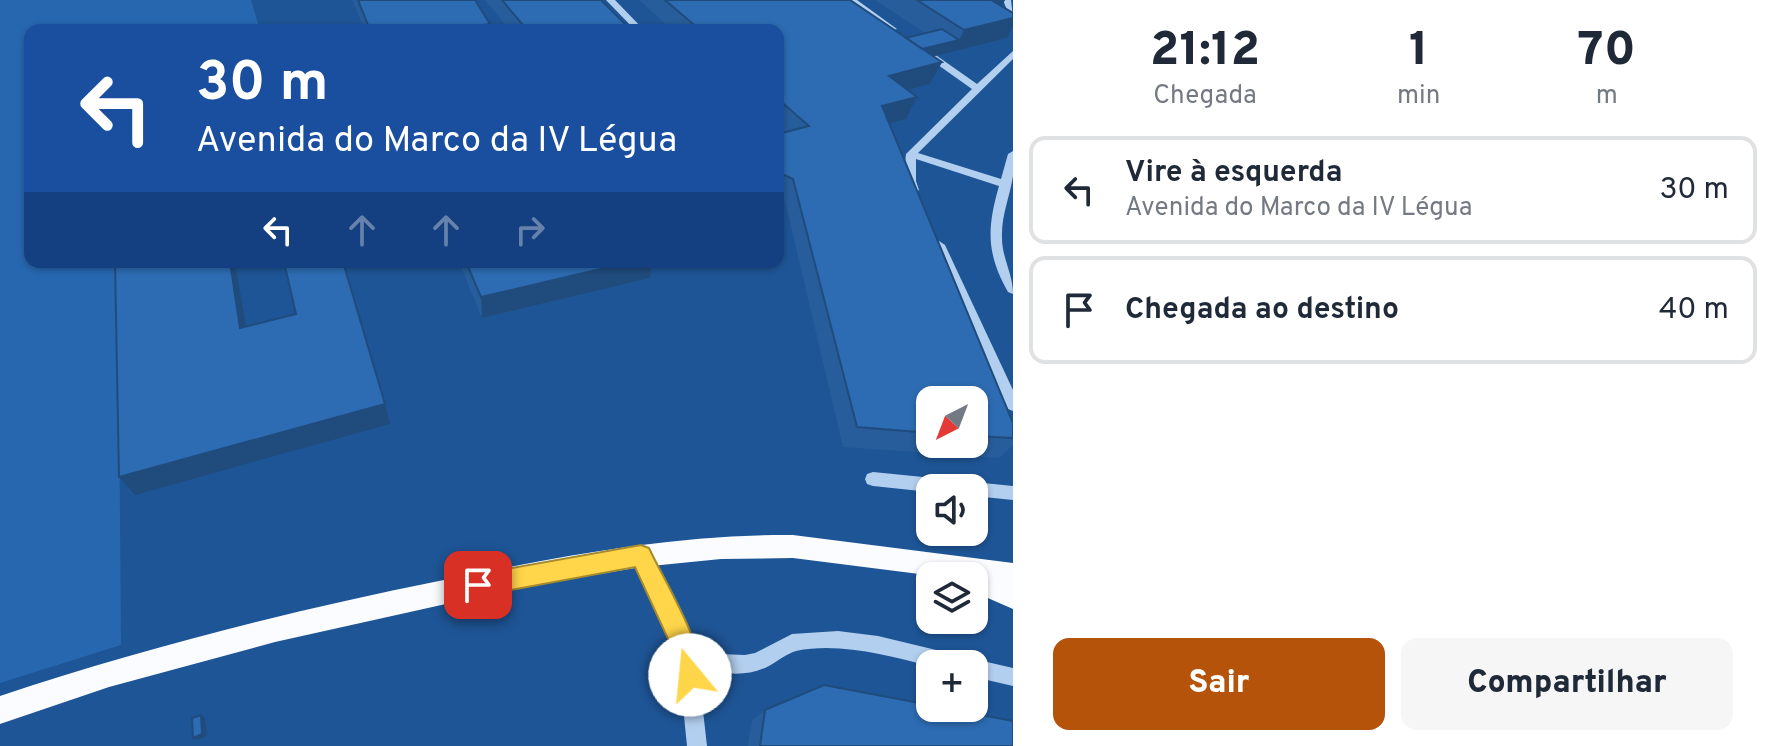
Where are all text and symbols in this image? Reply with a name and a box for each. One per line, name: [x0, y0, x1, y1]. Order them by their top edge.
text: 21:12: [1150, 22, 1260, 82]
text: 1: [1409, 22, 1429, 82]
text: 70: [1577, 22, 1636, 82]
text: 30 m: [196, 50, 329, 120]
icon: left: [64, 56, 168, 160]
text: Chegada: [1153, 80, 1257, 113]
text: min: [1397, 80, 1440, 113]
text: m: [1596, 80, 1618, 113]
text: Avenida do Marco da IV Légua: [196, 119, 677, 165]
text: Vire à esquerda: [1125, 155, 1342, 192]
icon: left: [1057, 168, 1101, 212]
text: 30 m: [1660, 172, 1729, 209]
text: Avenida do Marco da IV Légua: [1125, 192, 1472, 225]
icon: left: [256, 208, 300, 252]
icon: ahead: [340, 208, 384, 252]
icon: ahead: [424, 208, 468, 252]
icon: right: [508, 208, 552, 252]
icon: arrive: [1057, 288, 1101, 332]
text: Chegada ao destino: [1125, 292, 1399, 329]
text: 40 m: [1659, 292, 1729, 329]
north arrow: [916, 386, 988, 458]
map controls: [916, 386, 988, 722]
button: sound: [916, 474, 988, 546]
pin: [444, 551, 512, 619]
button: layers: [916, 562, 988, 634]
icon: arrive: [456, 563, 500, 607]
position arrow: [648, 633, 732, 717]
button: Sair: [1053, 638, 1385, 730]
button: Compartilhar: [1401, 638, 1733, 730]
button: +: [916, 650, 988, 722]

